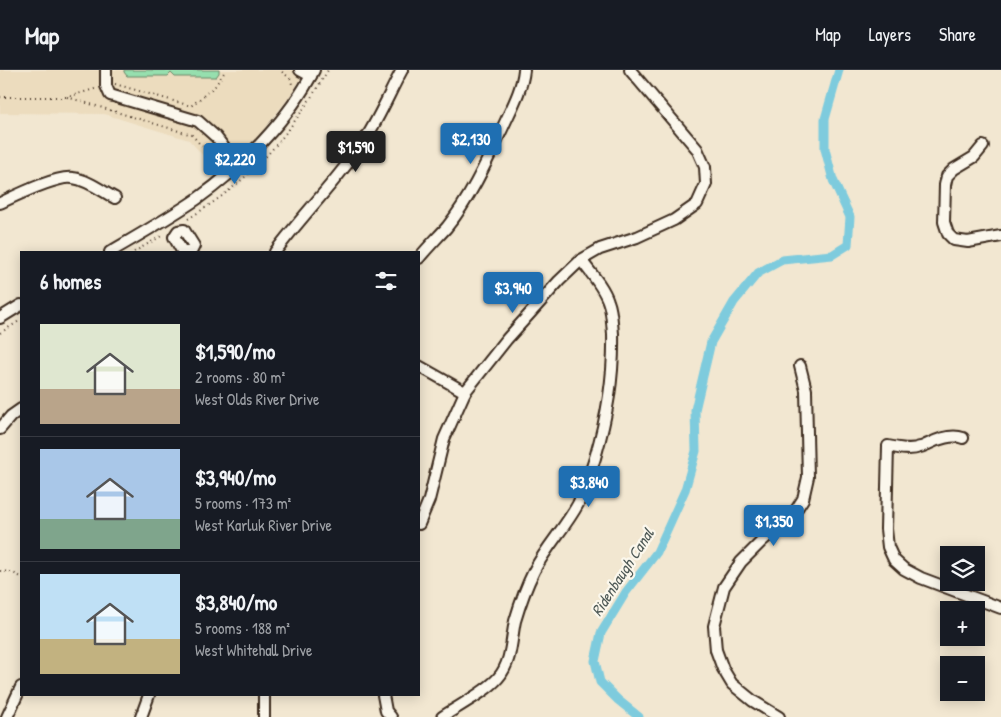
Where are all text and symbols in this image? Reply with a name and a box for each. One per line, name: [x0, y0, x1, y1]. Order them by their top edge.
text: Map: [25, 19, 59, 51]
text: Map: [815, 22, 841, 47]
text: Layers: [869, 22, 911, 47]
text: Share: [939, 22, 976, 47]
pin: $2,130: [430, 122, 512, 165]
text: $2,130: [452, 128, 490, 150]
pin: $1,590: [315, 131, 397, 173]
text: $1,590: [338, 136, 374, 158]
pin: $2,220: [194, 142, 276, 185]
text: $2,220: [215, 148, 255, 170]
text: 6 homes: [40, 267, 101, 296]
icon: filters: [372, 267, 400, 295]
pin: $3,940: [472, 272, 554, 314]
text: $3,940: [494, 277, 532, 299]
text: $1,590/mo: [195, 337, 275, 366]
icon: home: [80, 344, 140, 404]
text: 2 rooms · 80 m²: [195, 366, 285, 388]
text: West Olds River Drive: [195, 388, 319, 410]
text: $3,940/mo: [195, 463, 276, 492]
pin: $3,840: [548, 466, 630, 508]
icon: home: [80, 469, 140, 529]
text: $3,840: [570, 471, 608, 493]
text: 5 rooms · 173 m²: [195, 492, 291, 514]
pin: $1,350: [733, 504, 815, 547]
text: $1,350: [755, 510, 793, 532]
text: West Karluk River Drive: [195, 514, 332, 536]
water label: Ridenbaugh Canal: [585, 523, 659, 620]
map controls: [940, 546, 985, 701]
button: layers: [940, 546, 985, 591]
text: $3,840/mo: [195, 588, 277, 617]
icon: home: [80, 594, 140, 654]
button: +: [940, 601, 985, 646]
text: 5 rooms · 188 m²: [195, 617, 290, 639]
text: West Whitehall Drive: [195, 639, 312, 661]
button: −: [940, 656, 985, 701]

